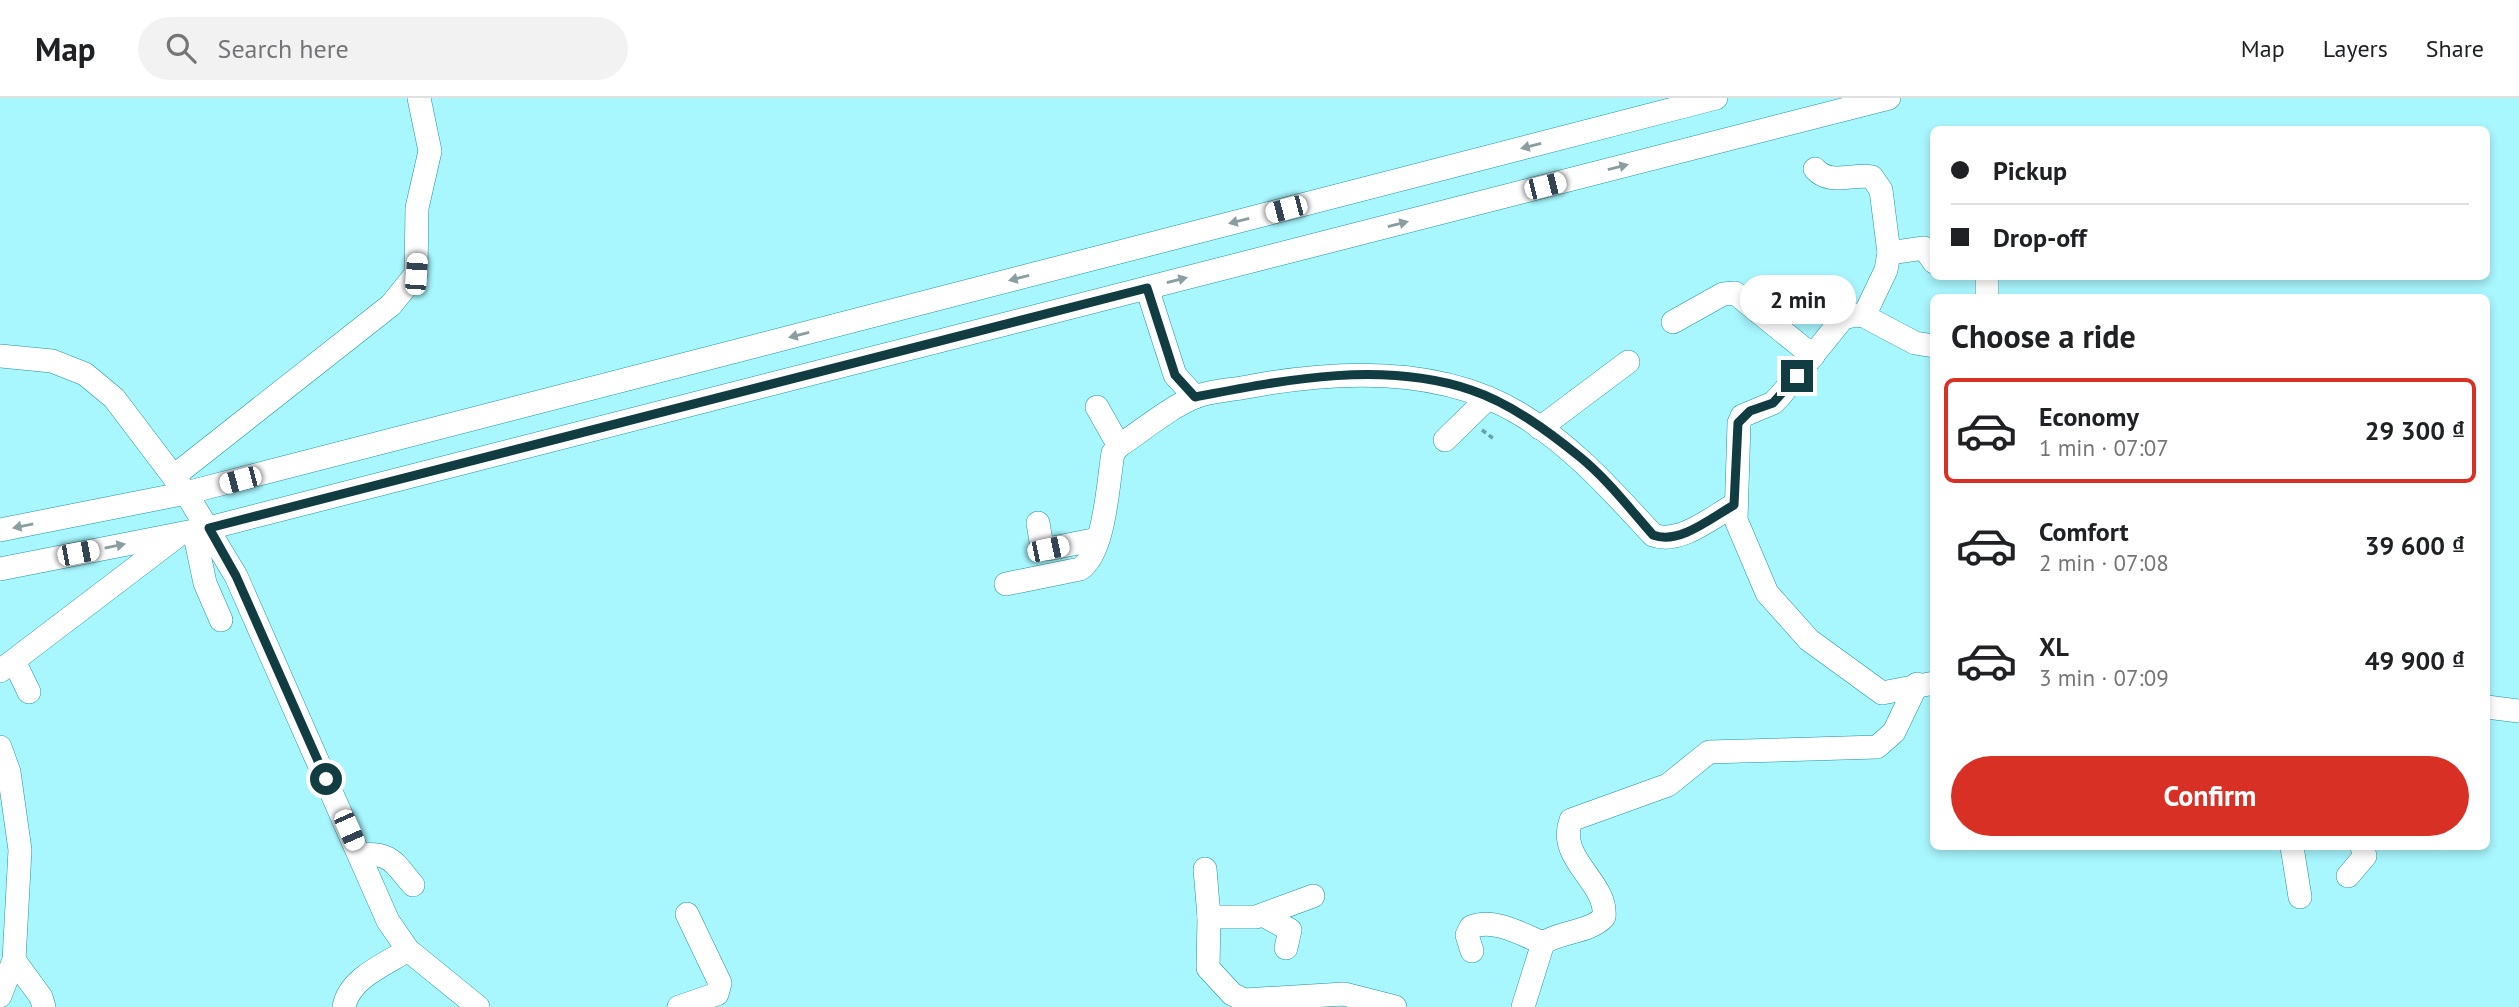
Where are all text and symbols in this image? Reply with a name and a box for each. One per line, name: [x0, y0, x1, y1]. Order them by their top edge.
search box: [138, 17, 628, 80]
text: Map: [35, 27, 96, 70]
icon: search: [162, 29, 200, 67]
text: Search here: [218, 32, 349, 65]
text: Map: [2241, 33, 2285, 64]
text: Layers: [2323, 33, 2388, 64]
text: Share: [2426, 33, 2484, 64]
one-way arrow: [1520, 141, 1542, 152]
text: Pickup: [1993, 154, 2067, 187]
one-way arrow: [1607, 161, 1629, 172]
car: [1523, 171, 1568, 201]
car: [1263, 193, 1310, 225]
one-way arrow: [1228, 216, 1250, 227]
one-way arrow: [1387, 218, 1409, 229]
text: Drop-off: [1993, 221, 2087, 254]
car: [405, 252, 428, 296]
one-way arrow: [1008, 273, 1030, 284]
one-way arrow: [1166, 274, 1188, 285]
callout: 2 min: [1739, 274, 1855, 324]
text: 2 min: [1770, 285, 1826, 314]
text: Choose a ride: [1951, 315, 2136, 357]
one-way arrow: [788, 330, 810, 341]
route end: [1781, 360, 1813, 392]
icon: car: [1955, 399, 2018, 462]
text: Economy: [2039, 400, 2139, 433]
text: 29 300 ₫: [2365, 414, 2465, 447]
text: 1 min · 07:07: [2039, 433, 2169, 462]
car: [217, 464, 264, 496]
icon: car: [1955, 514, 2018, 577]
text: Comfort: [2039, 515, 2129, 548]
one-way arrow: [12, 520, 34, 531]
text: 39 600 ₫: [2365, 529, 2465, 562]
car: [1026, 534, 1071, 564]
car: [56, 539, 101, 567]
one-way arrow: [104, 540, 126, 551]
text: 2 min · 07:08: [2039, 548, 2169, 577]
icon: car: [1955, 629, 2018, 692]
text: XL: [2039, 630, 2069, 663]
text: 49 900 ₫: [2365, 644, 2465, 677]
text: 3 min · 07:09: [2039, 663, 2169, 692]
button: Confirm: [1951, 756, 2469, 836]
route start: [310, 763, 342, 795]
car: [331, 807, 368, 853]

